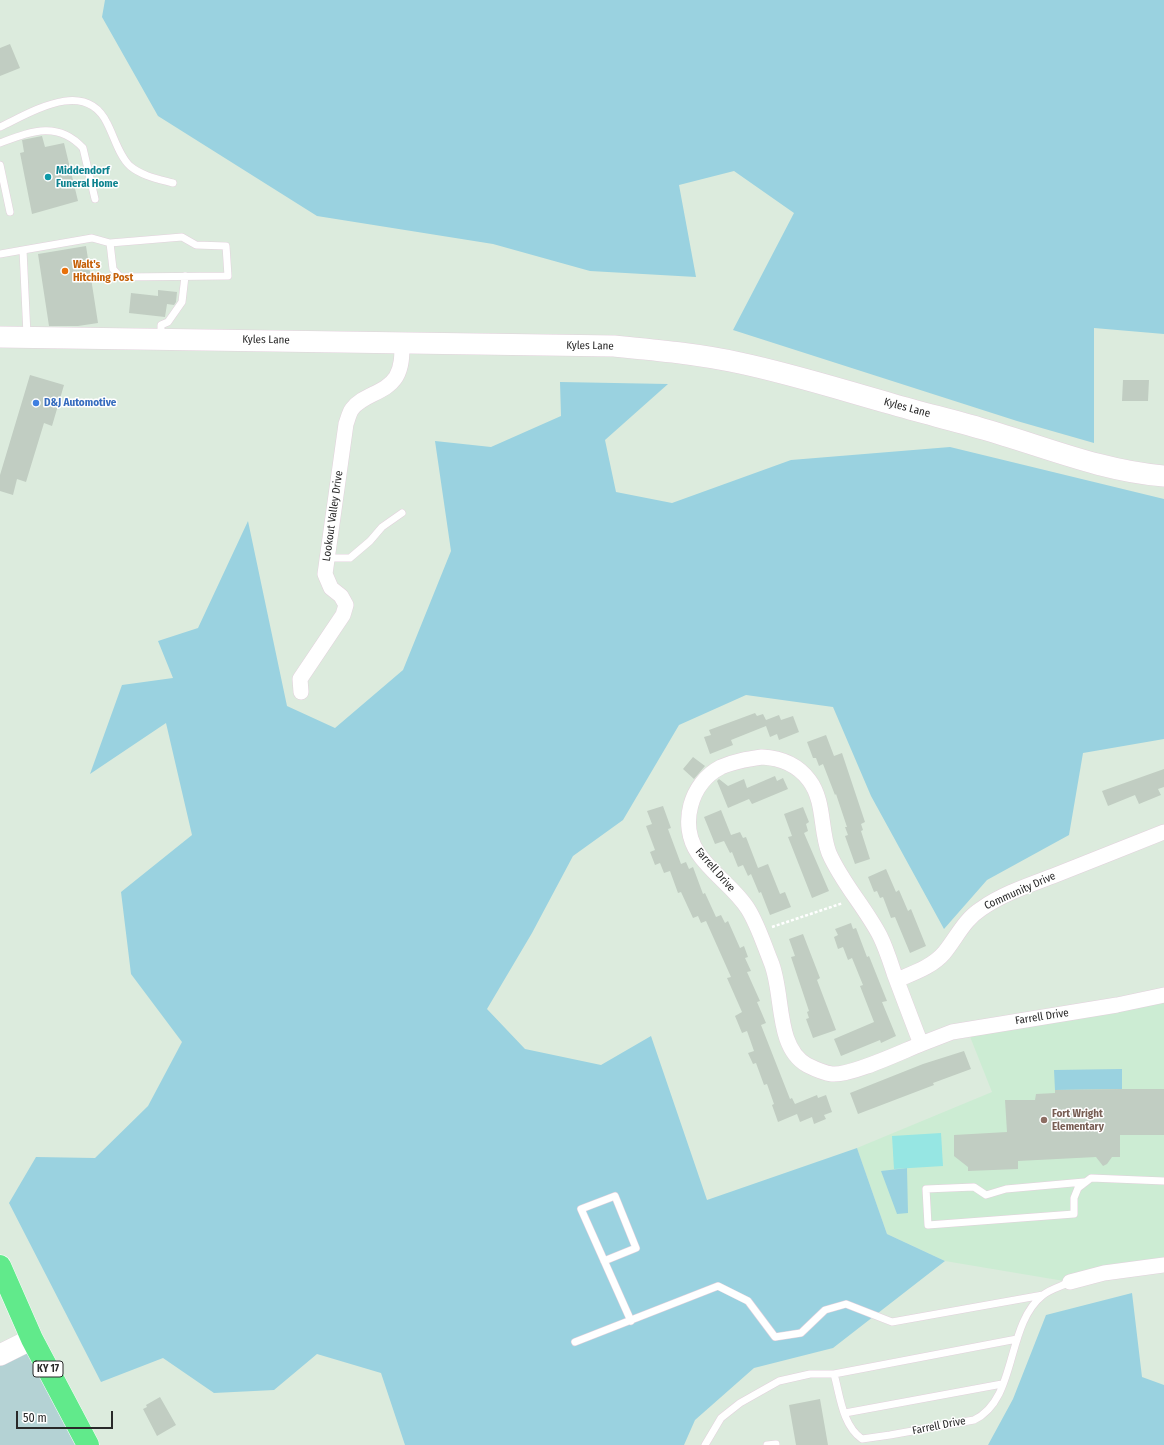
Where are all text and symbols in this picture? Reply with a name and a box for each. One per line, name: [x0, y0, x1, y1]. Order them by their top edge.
place label: Middendorf Funeral Home: [56, 164, 118, 190]
marker: Middendorf Funeral Home: [43, 172, 53, 182]
place label: Walt's Hitching Post: [73, 258, 133, 284]
marker: Walt's Hitching Post: [60, 266, 70, 276]
street label: Kyles Lane: [242, 333, 290, 347]
street label: Kyles Lane: [566, 339, 614, 353]
street label: Kyles Lane: [882, 395, 932, 421]
place label: D&J Automotive: [44, 396, 116, 410]
marker: D&J Automotive: [31, 398, 41, 408]
street label: Lookout Valley Drive: [320, 470, 346, 562]
street label: Farrell Drive: [692, 845, 738, 895]
street label: Community Drive: [982, 869, 1058, 913]
street label: Farrell Drive: [1014, 1006, 1070, 1028]
place label: Fort Wright Elementary: [1052, 1107, 1104, 1133]
marker: Fort Wright Elementary: [1039, 1115, 1049, 1125]
road number: KY 17: [33, 1361, 63, 1377]
scale bar: [18, 1403, 115, 1429]
text: 50 m: [23, 1411, 47, 1425]
street label: Farrell Drive: [911, 1414, 967, 1438]

